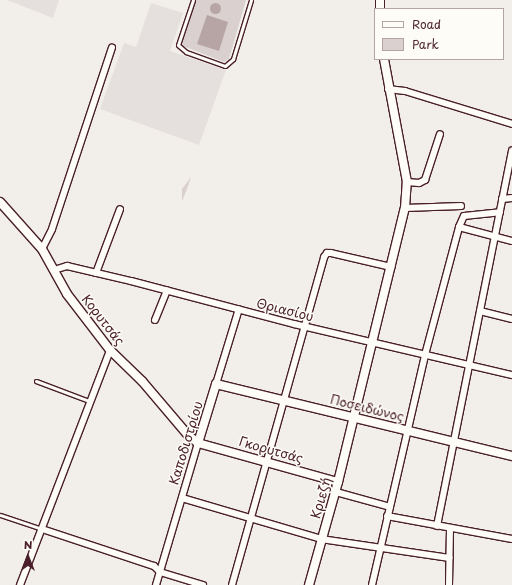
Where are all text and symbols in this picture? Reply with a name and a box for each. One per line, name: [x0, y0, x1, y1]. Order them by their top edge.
legend: [374, 8, 504, 60]
text: Road: [412, 15, 441, 33]
text: Park: [412, 35, 439, 53]
street label: Κορυτσάς: [78, 292, 128, 348]
street label: Θριασίου: [255, 295, 315, 325]
street label: Ποσειδώνος: [329, 391, 405, 425]
street label: Καποδιστρίου: [166, 399, 206, 487]
street label: Γκορυτσάς: [237, 433, 305, 467]
street label: Κριεζή: [308, 476, 334, 520]
text: N: [24, 536, 32, 553]
north arrow: [8, 537, 48, 577]

